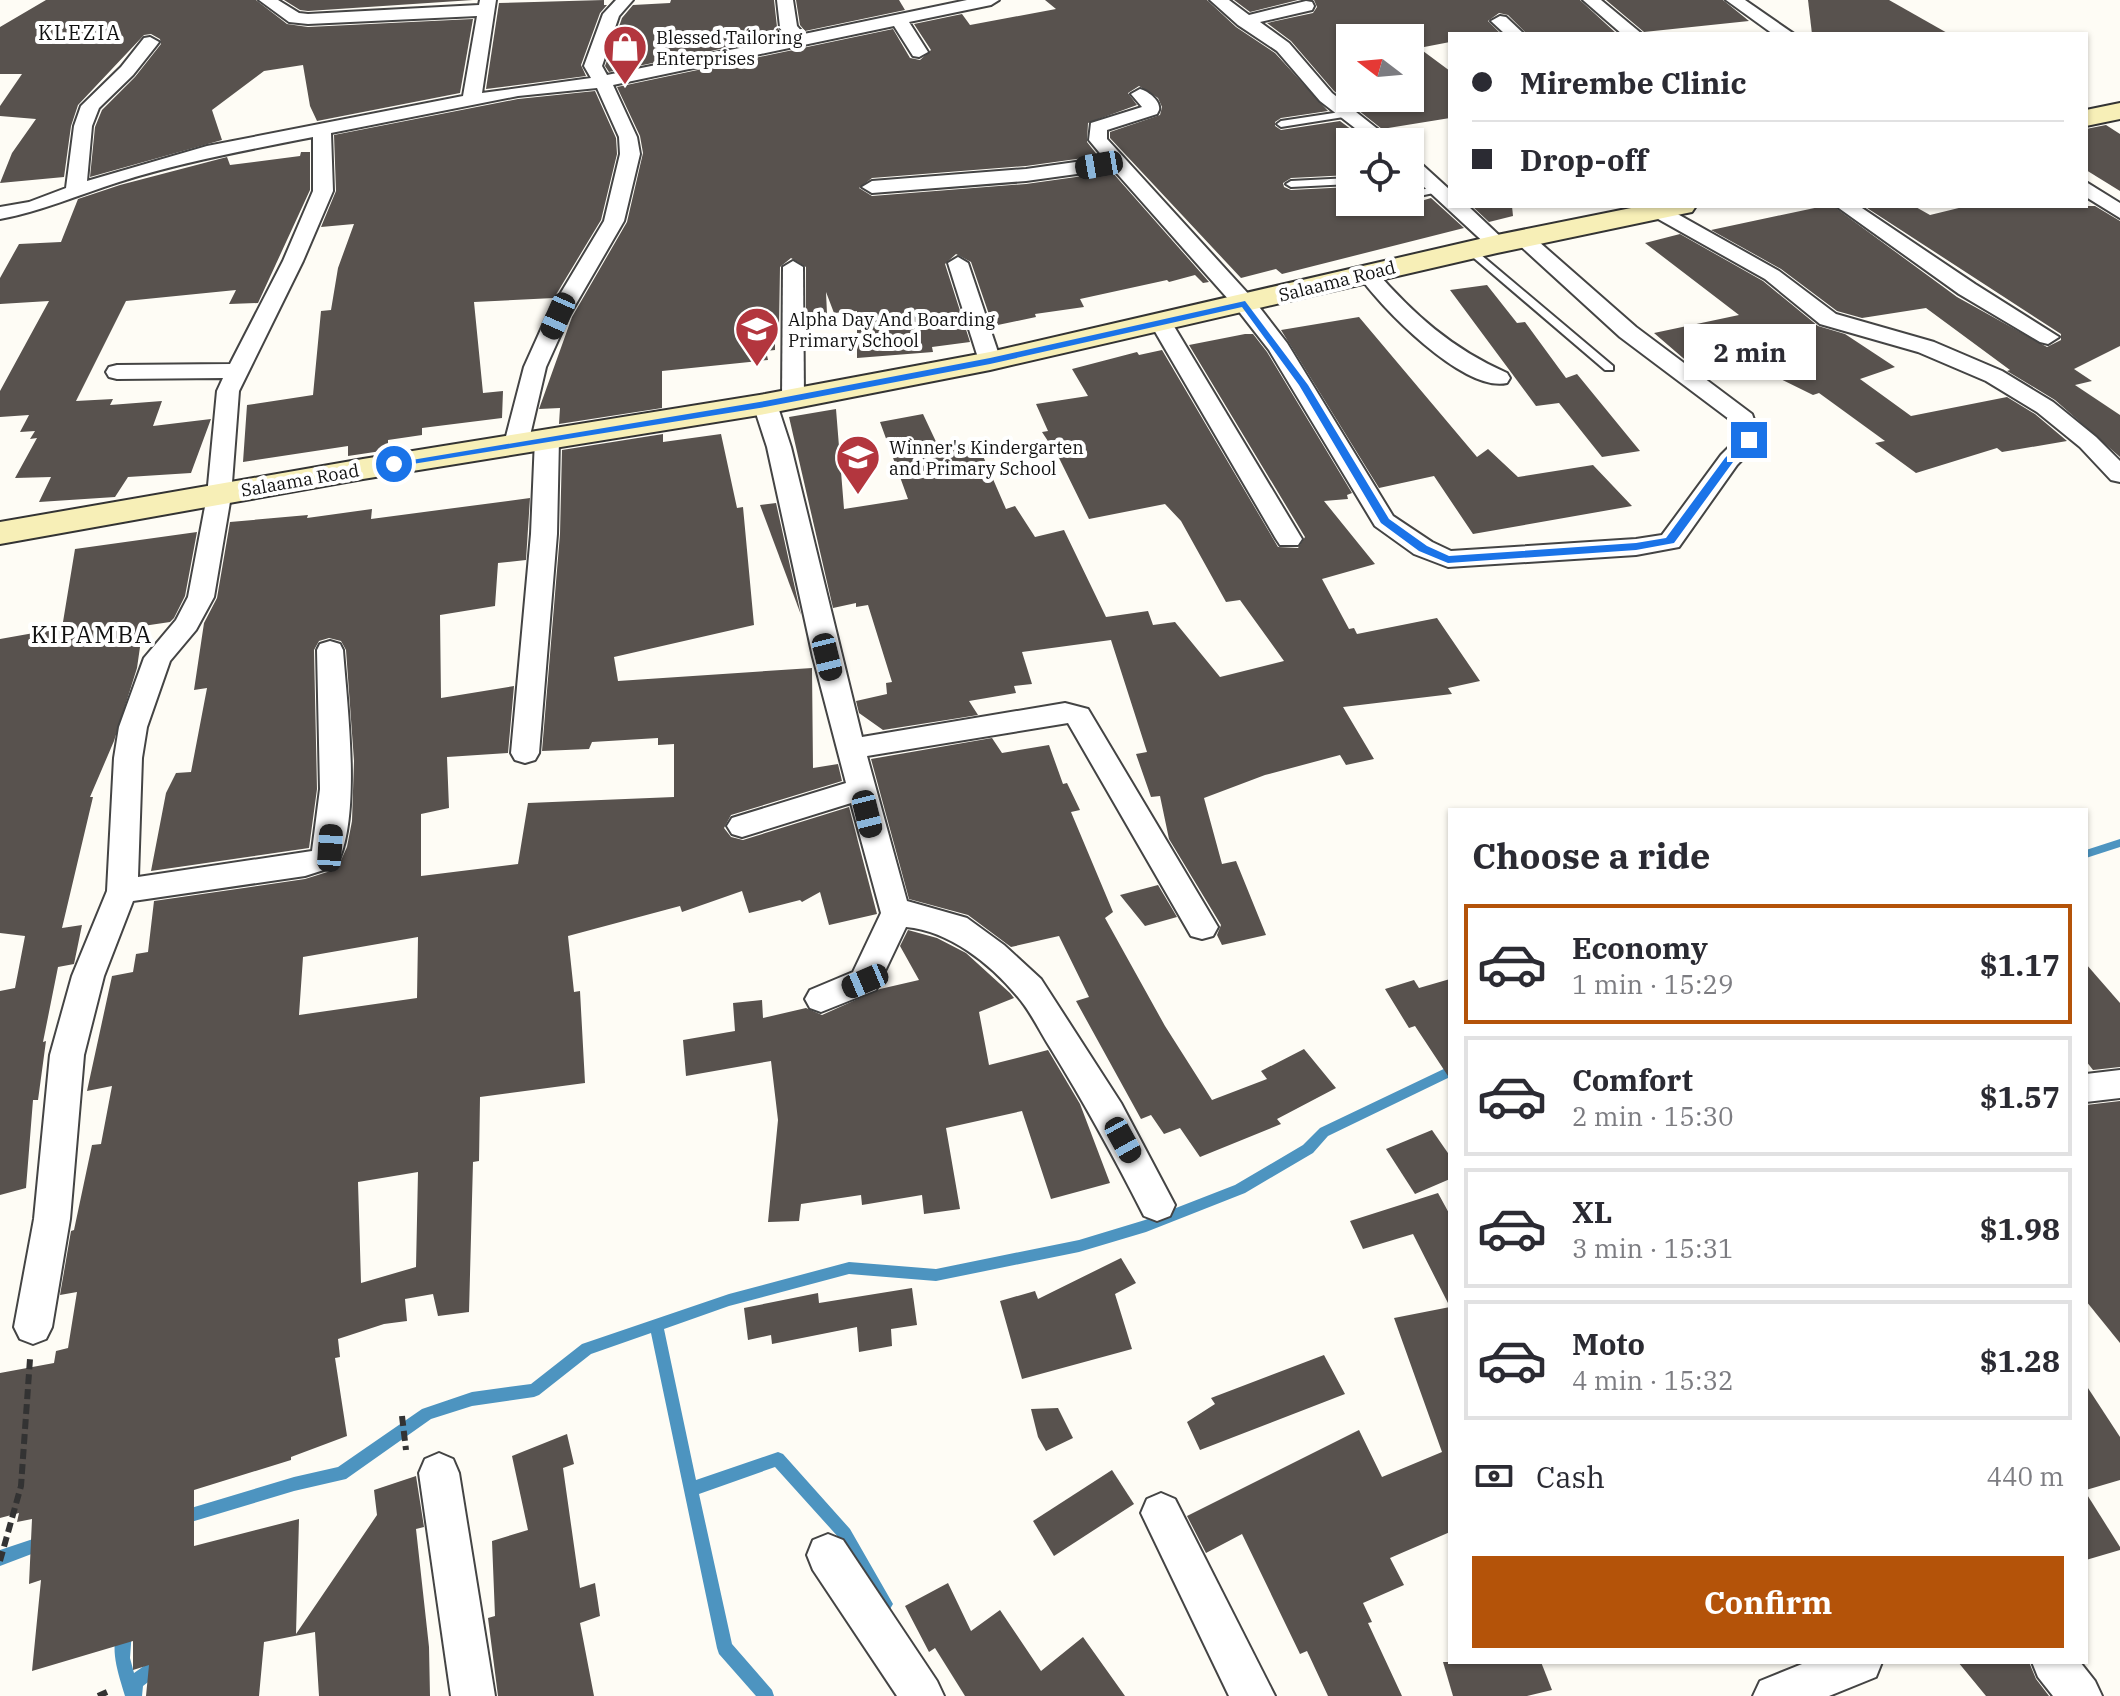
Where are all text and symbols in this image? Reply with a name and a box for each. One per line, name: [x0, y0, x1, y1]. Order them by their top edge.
district label: KLEZIA: [38, 19, 122, 46]
shop icon: Blessed Tailoring Enterprises: [601, 23, 649, 86]
north arrow: [1336, 24, 1424, 112]
map controls: [1336, 24, 1424, 216]
place label: Blessed Tailoring Enterprises: [656, 26, 803, 70]
text: Mirembe Clinic: [1520, 63, 1746, 102]
button: locate: [1336, 128, 1424, 216]
text: Drop-off: [1520, 140, 1648, 179]
car: [1073, 149, 1125, 181]
street label: Salaama Road: [1276, 255, 1398, 307]
car: [537, 289, 579, 343]
school or university icon: Alpha Day And Boarding Primary School: [733, 305, 781, 368]
place label: Alpha Day And Boarding Primary School: [788, 308, 995, 352]
callout: 2 min: [1683, 324, 1815, 380]
text: 2 min: [1714, 335, 1786, 369]
route end: [1731, 422, 1767, 458]
school or university icon: Winner's Kindergarten and Primary School: [834, 433, 882, 496]
place label: Winner's Kindergarten and Primary School: [889, 436, 1084, 480]
route start: [376, 446, 412, 482]
street label: Salaama Road: [239, 458, 361, 502]
district label: KIPAMBA: [31, 618, 153, 650]
car: [810, 631, 844, 683]
car: [850, 788, 884, 840]
car: [316, 823, 344, 873]
text: Choose a ride: [1472, 832, 1711, 879]
icon: car: [1476, 928, 1548, 1000]
text: Economy: [1572, 928, 1708, 967]
text: $1.17: [1980, 945, 2060, 984]
car: [838, 961, 892, 1001]
text: 1 min · 15:29: [1572, 967, 1734, 1001]
icon: car: [1476, 1060, 1548, 1132]
text: Comfort: [1572, 1060, 1693, 1099]
text: $1.57: [1980, 1077, 2060, 1116]
text: 2 min · 15:30: [1572, 1099, 1734, 1133]
car: [1101, 1113, 1145, 1167]
icon: car: [1476, 1192, 1548, 1264]
text: XL: [1572, 1192, 1612, 1231]
text: $1.98: [1980, 1209, 2060, 1248]
text: 3 min · 15:31: [1572, 1231, 1734, 1265]
icon: car: [1476, 1324, 1548, 1396]
text: Moto: [1572, 1324, 1645, 1363]
text: $1.28: [1980, 1341, 2060, 1380]
text: 4 min · 15:32: [1572, 1363, 1734, 1397]
icon: cash: [1472, 1454, 1516, 1498]
text: Cash: [1536, 1457, 1605, 1496]
text: 440 m: [1986, 1459, 2064, 1493]
button: Confirm: [1472, 1556, 2064, 1648]

